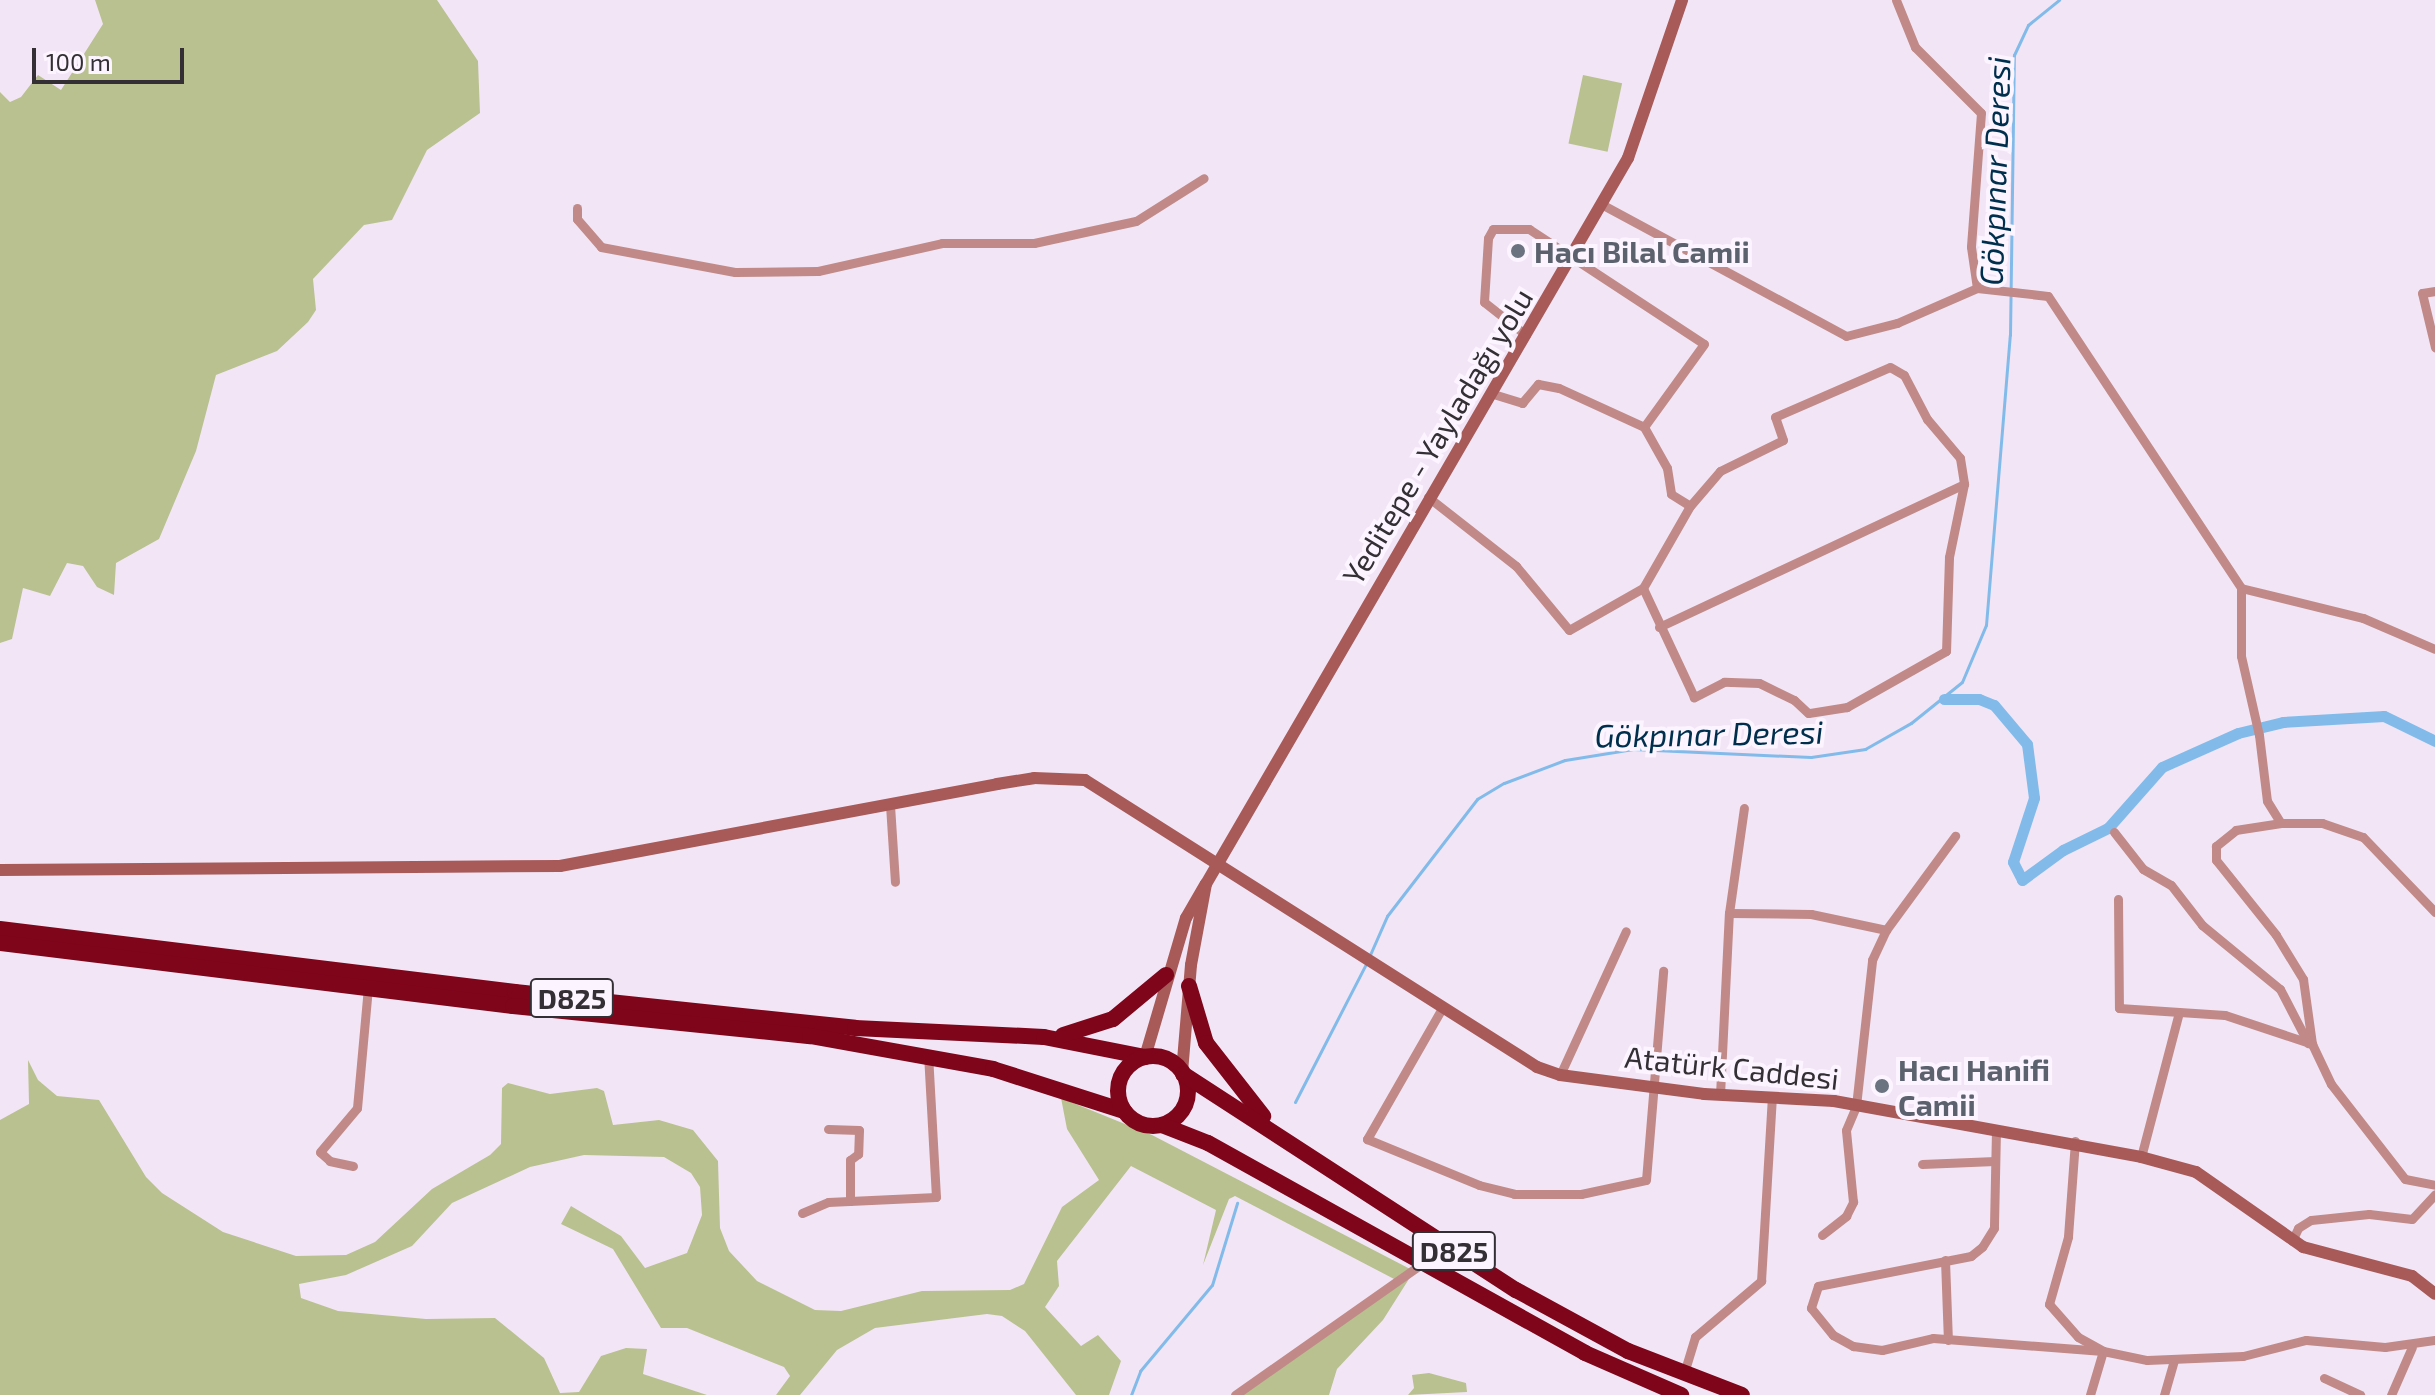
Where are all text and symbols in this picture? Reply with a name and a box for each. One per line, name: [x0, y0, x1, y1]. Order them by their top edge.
scale bar: [36, 32, 188, 82]
text: 100 m: [46, 47, 111, 76]
water label: Gökpınar Deresi: [1971, 56, 2017, 286]
place label: Hacı Bilal Camii: [1534, 233, 1750, 269]
marker: Hacı Bilal Camii: [1509, 242, 1527, 260]
street label: Yeditepe - Yayladağı yolu: [1334, 281, 1540, 591]
water label: Gökpınar Deresi: [1594, 712, 1824, 754]
road number: D825: [528, 974, 616, 1022]
street label: Atatürk Caddesi: [1623, 1038, 1841, 1096]
place label: Hacı Hanifi Camii: [1898, 1051, 2050, 1122]
marker: Hacı Hanifi Camii: [1873, 1077, 1891, 1095]
road number: D825: [1410, 1227, 1498, 1275]

